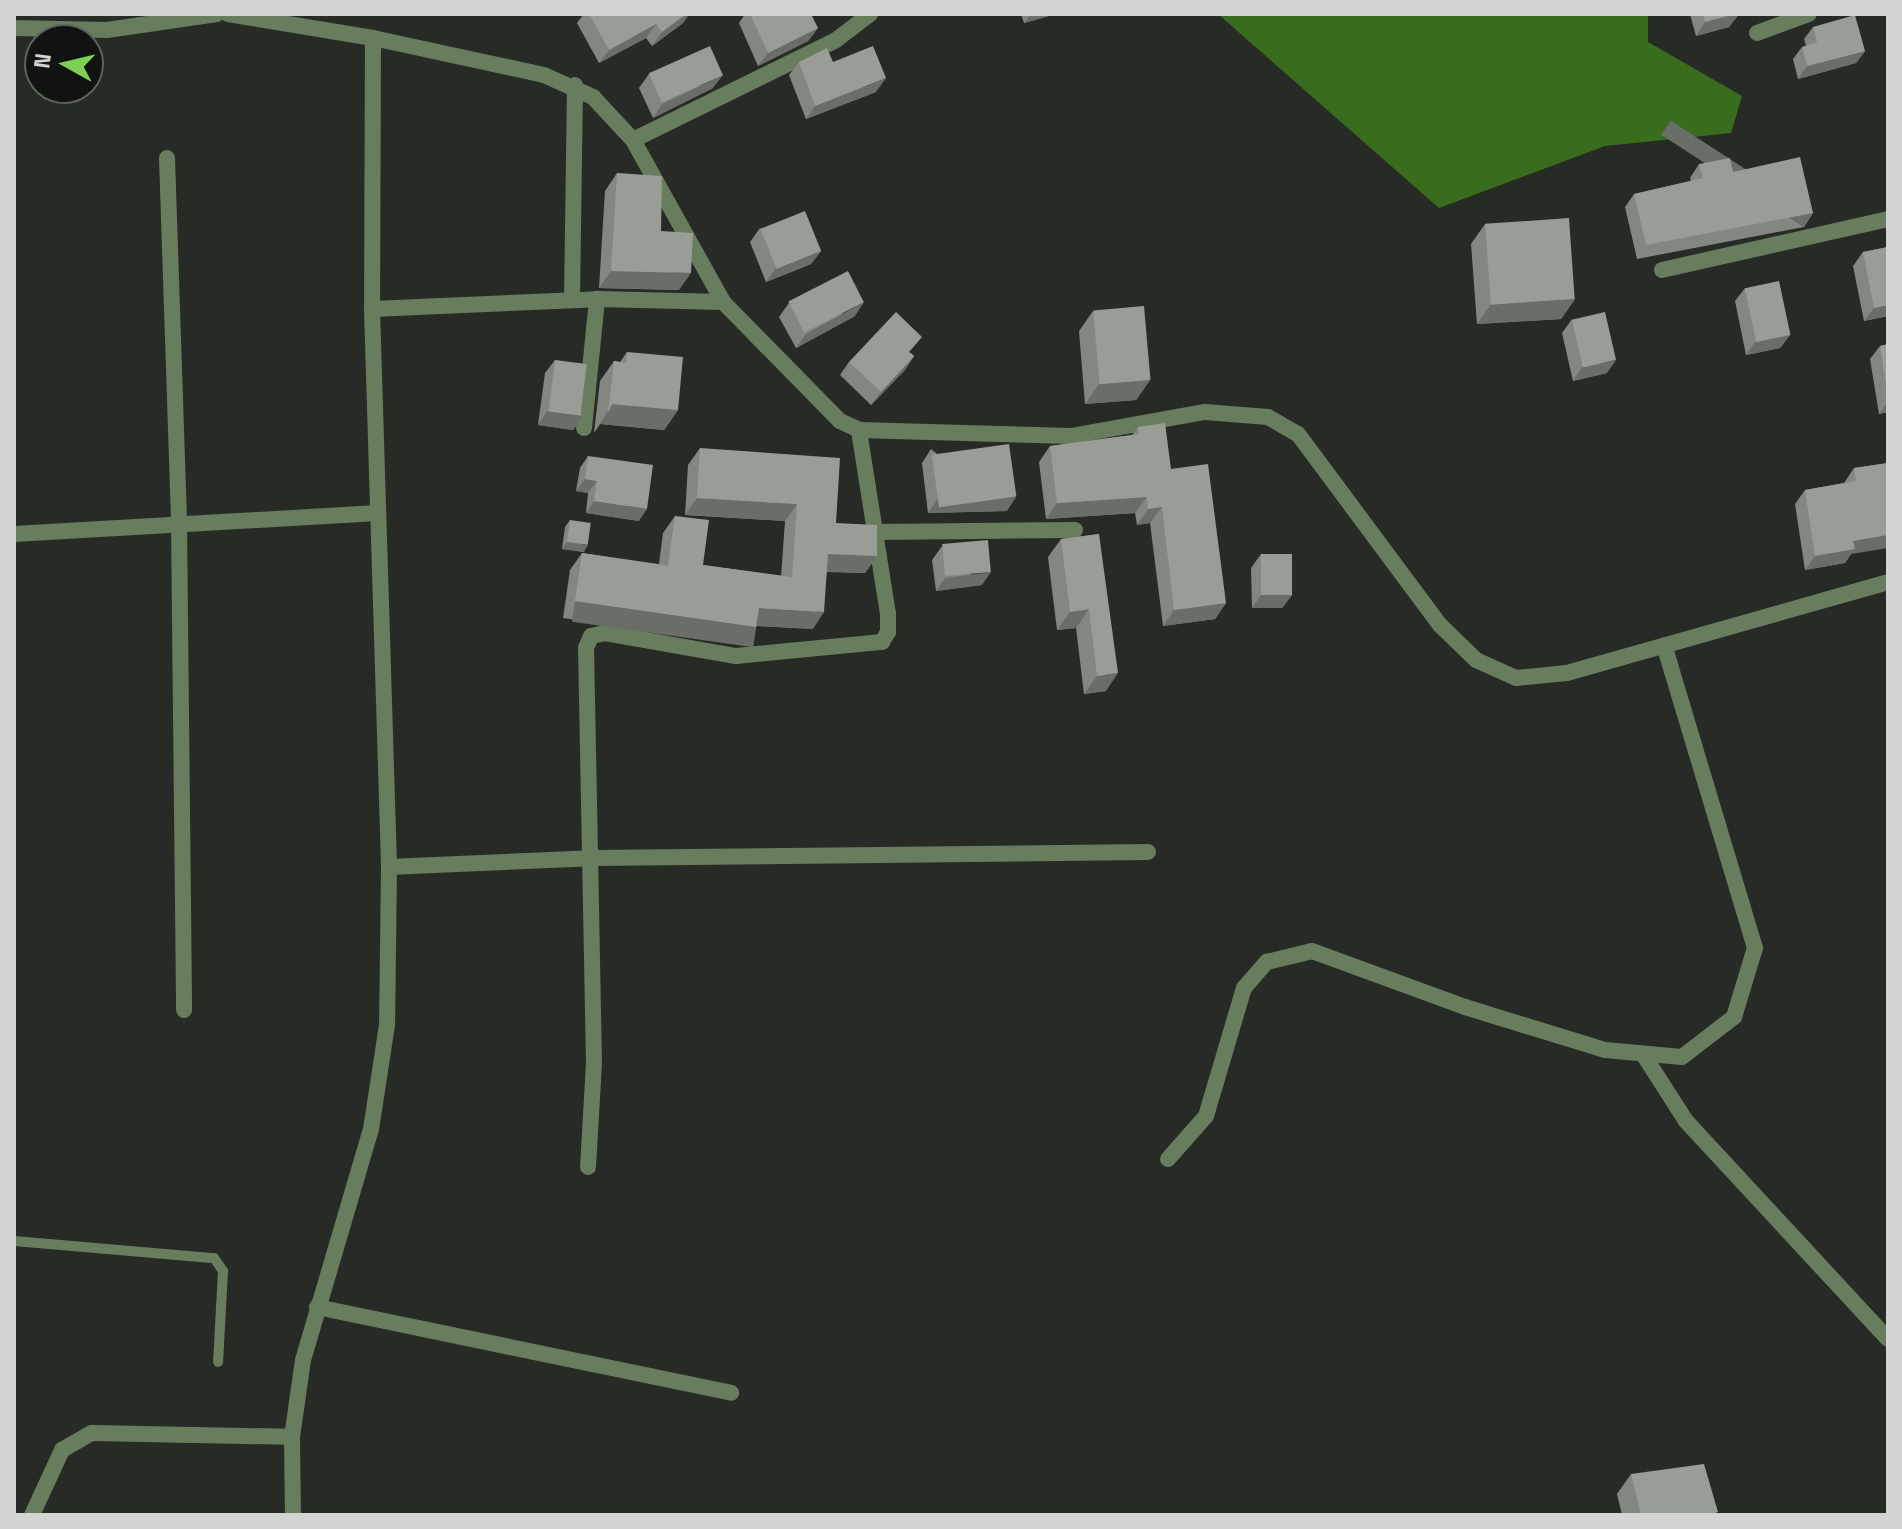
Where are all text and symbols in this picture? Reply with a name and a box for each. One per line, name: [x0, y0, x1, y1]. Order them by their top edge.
north arrow: [24, 24, 104, 104]
text: N: [27, 52, 57, 70]

